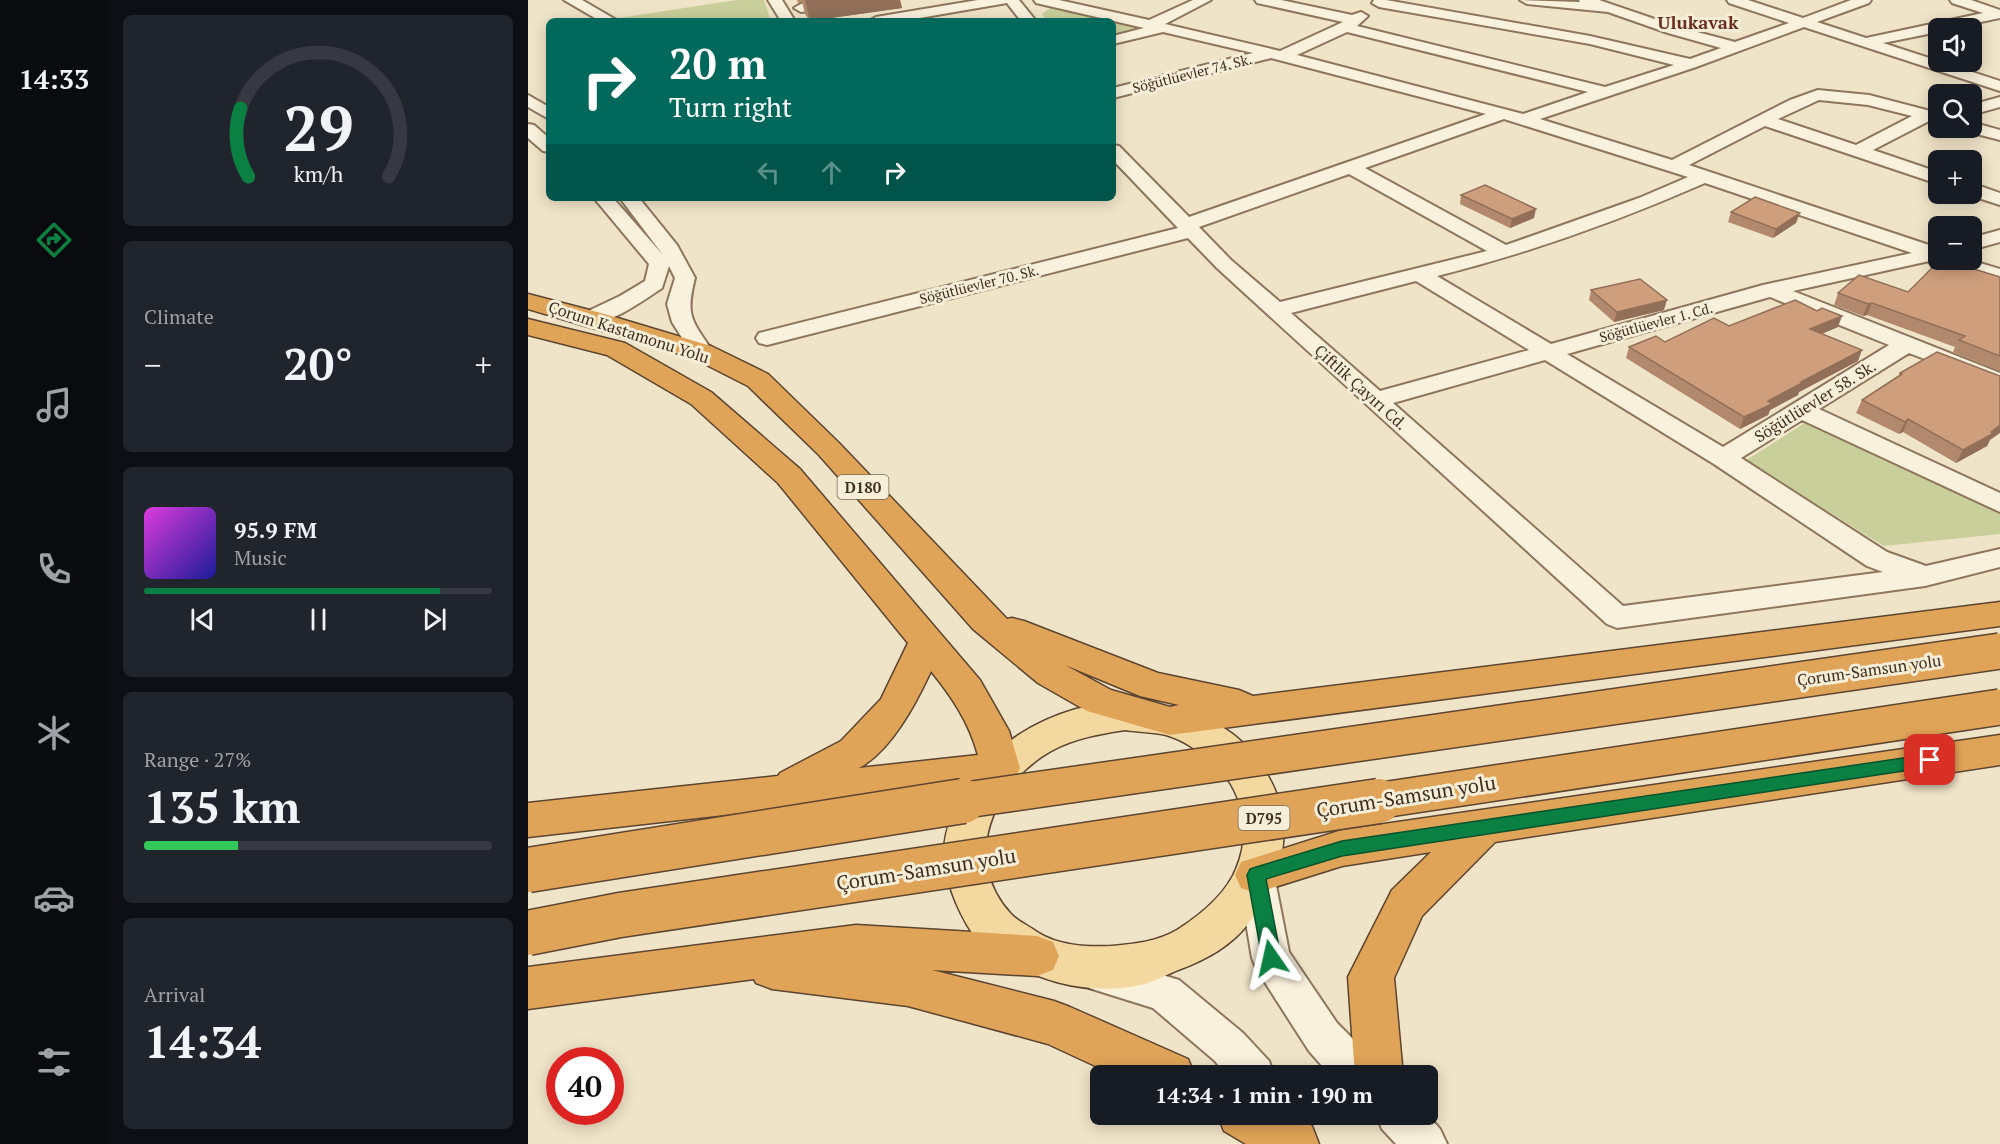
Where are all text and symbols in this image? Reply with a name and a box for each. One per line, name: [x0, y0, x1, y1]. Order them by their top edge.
district label: Ulukavak: [1658, 10, 1739, 34]
map controls: [1928, 18, 1982, 270]
button: sound: [1928, 18, 1982, 72]
text: 20 m: [669, 35, 767, 91]
icon: right: [570, 42, 648, 120]
street label: Söğütlüevler 74. Sk.: [1130, 49, 1254, 97]
text: 14:33: [19, 61, 89, 97]
button: search: [1928, 84, 1982, 138]
text: 29: [283, 87, 353, 170]
text: Turn right: [669, 89, 792, 125]
button: +: [1928, 150, 1982, 204]
icon: left: [752, 156, 785, 189]
icon: ahead: [815, 156, 848, 189]
icon: right: [878, 156, 911, 189]
text: km/h: [293, 161, 343, 189]
button: −: [1928, 216, 1982, 270]
icon: directions: [33, 219, 75, 261]
street label: Söğütlüevler 70. Sk.: [917, 260, 1041, 308]
street label: Çorum Kastamonu Yolu: [546, 296, 712, 368]
street label: Söğütlüevler 1. Cd.: [1597, 298, 1715, 346]
text: Climate: [144, 303, 214, 330]
text: 20°: [283, 333, 353, 393]
street label: Çiftlik Çayırı Cd.: [1310, 339, 1412, 435]
text: −: [144, 343, 162, 386]
text: +: [474, 343, 492, 386]
street label: Söğütlüevler 58. Sk.: [1750, 355, 1880, 447]
icon: music: [33, 384, 75, 426]
road number: D180: [838, 475, 888, 499]
text: 95.9 FM: [234, 515, 317, 544]
text: Music: [234, 544, 287, 571]
icon: phone: [33, 548, 75, 590]
icon: previous: [186, 603, 219, 636]
icon: pause: [302, 603, 335, 636]
icon: next: [418, 603, 451, 636]
street label: Çorum-Samsun yolu: [1796, 649, 1942, 691]
icon: climate: [33, 712, 75, 754]
pin: [1904, 734, 1955, 785]
icon: arrive: [1913, 743, 1946, 776]
text: Range · 27%: [144, 746, 251, 773]
street label: Çorum-Samsun yolu: [1314, 768, 1498, 824]
text: 135 km: [144, 776, 300, 836]
road number: D795: [1238, 806, 1290, 830]
street label: Çorum-Samsun yolu: [834, 841, 1018, 897]
icon: car: [33, 877, 75, 919]
position arrow: [1239, 926, 1303, 990]
text: Arrival: [144, 981, 205, 1008]
text: 14:34: [144, 1011, 261, 1071]
icon: filters: [33, 1041, 75, 1083]
speed limit sign: 40: [546, 1047, 624, 1125]
text: 14:34 · 1 min · 190 m: [1155, 1080, 1373, 1109]

